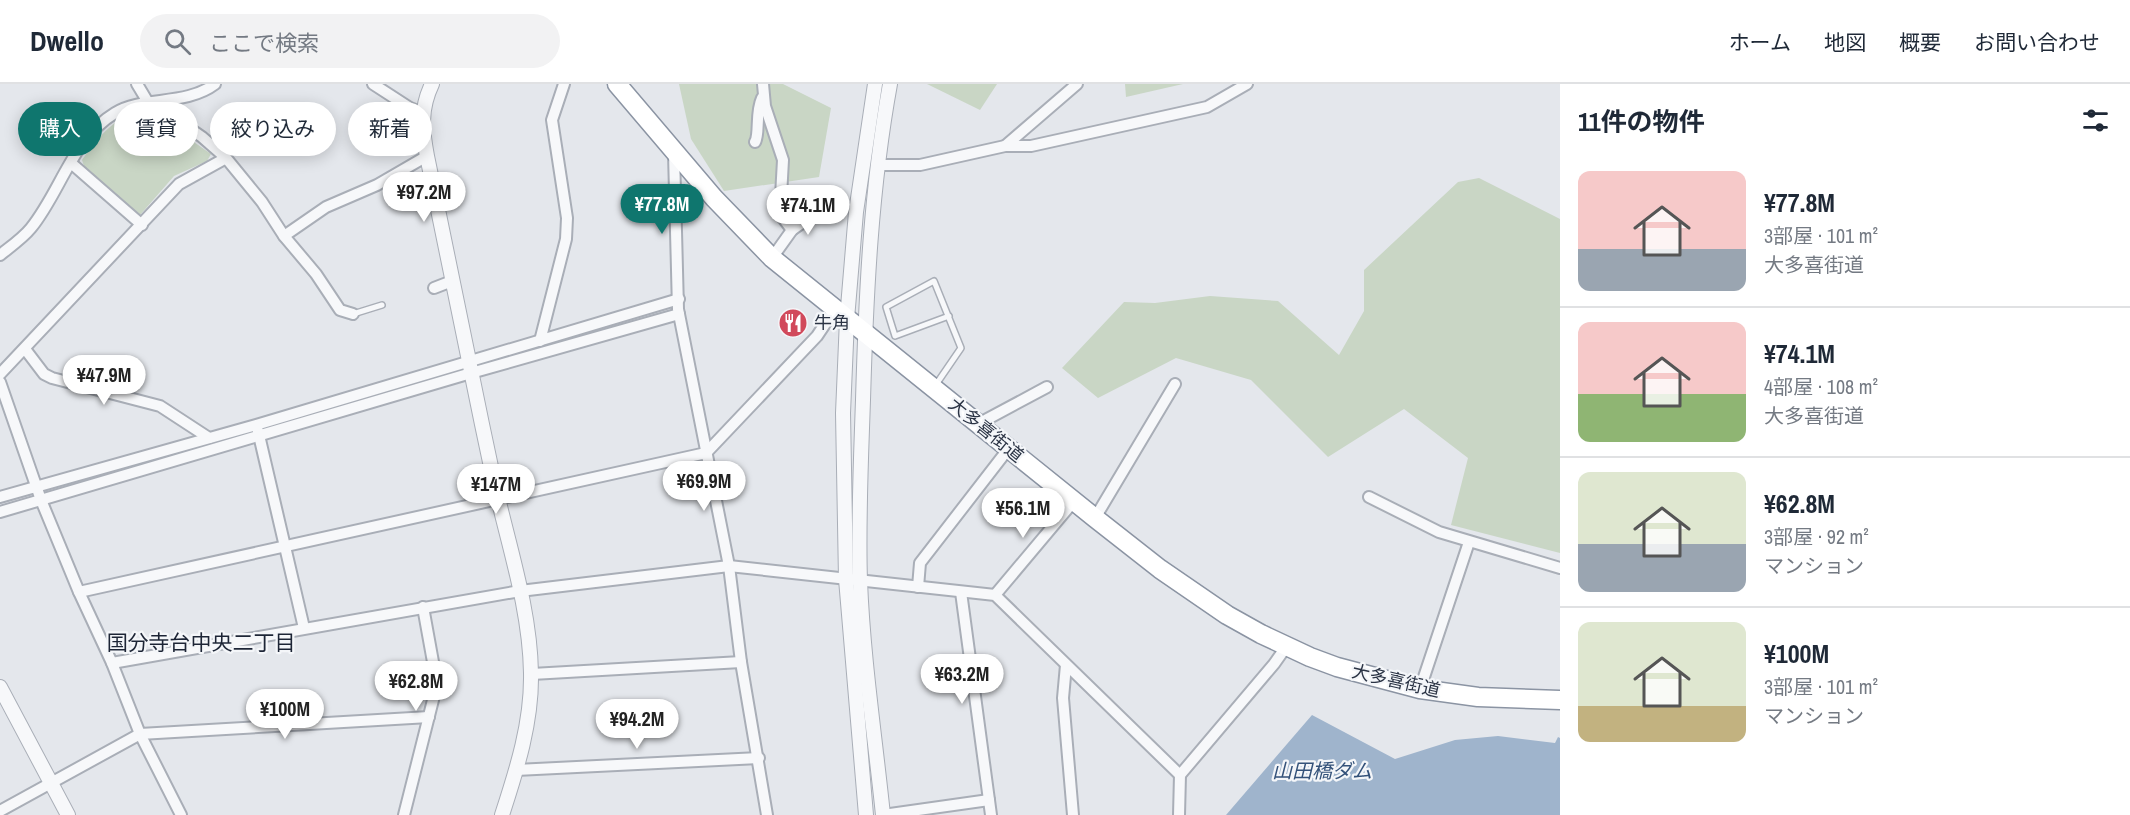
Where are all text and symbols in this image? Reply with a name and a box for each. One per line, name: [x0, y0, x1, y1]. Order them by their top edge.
search box: [140, 14, 560, 68]
text: Dwello: [30, 22, 104, 60]
icon: search: [161, 25, 194, 58]
text: ここで検索: [209, 28, 319, 58]
text: ホーム: [1729, 28, 1791, 57]
text: 地図: [1824, 28, 1866, 57]
text: 概要: [1899, 28, 1941, 57]
text: お問い合わせ: [1974, 28, 2100, 57]
chip: 購入: [18, 102, 102, 156]
chip: 賃貸: [114, 102, 198, 156]
chip: 絞り込み: [210, 102, 336, 156]
chip: 新着: [348, 102, 432, 156]
text: 11件の物件: [1578, 104, 1705, 139]
icon: filters: [2079, 104, 2112, 137]
pin: ¥97.2M: [375, 172, 473, 223]
text: ¥97.2M: [397, 178, 451, 205]
pin: ¥77.8M: [613, 184, 711, 235]
pin: ¥74.1M: [759, 185, 857, 236]
text: ¥77.8M: [1764, 185, 1835, 220]
text: ¥77.8M: [635, 190, 689, 217]
text: ¥74.1M: [781, 191, 835, 218]
icon: home: [1626, 195, 1698, 267]
text: 3部屋 · 101 m²: [1764, 222, 1878, 249]
text: 大多喜街道: [1764, 251, 1864, 278]
restaurant icon: 牛角: [777, 307, 809, 339]
place label: 牛角: [814, 310, 850, 335]
text: ¥74.1M: [1764, 336, 1835, 371]
icon: home: [1626, 346, 1698, 418]
pin: ¥47.9M: [55, 355, 153, 406]
text: ¥47.9M: [77, 361, 131, 388]
text: 4部屋 · 108 m²: [1764, 373, 1878, 400]
street label: 大多喜街道: [943, 392, 1029, 468]
text: 大多喜街道: [1764, 402, 1864, 429]
pin: ¥69.9M: [655, 461, 753, 512]
pin: ¥147M: [454, 464, 538, 515]
text: ¥69.9M: [677, 467, 731, 494]
text: ¥147M: [471, 470, 521, 497]
text: ¥62.8M: [1764, 486, 1835, 521]
pin: ¥56.1M: [974, 488, 1072, 539]
text: ¥56.1M: [996, 494, 1050, 521]
icon: home: [1626, 496, 1698, 568]
text: 3部屋 · 92 m²: [1764, 523, 1869, 550]
text: マンション: [1764, 552, 1864, 579]
district label: 国分寺台中央二丁目: [107, 628, 296, 657]
text: ¥100M: [1764, 636, 1829, 671]
icon: home: [1626, 646, 1698, 718]
pin: ¥63.2M: [913, 654, 1011, 705]
street label: 大多喜街道: [1349, 658, 1443, 703]
text: ¥63.2M: [935, 660, 989, 687]
pin: ¥62.8M: [367, 661, 465, 712]
text: ¥62.8M: [389, 667, 443, 694]
text: 3部屋 · 101 m²: [1764, 673, 1878, 700]
pin: ¥100M: [243, 689, 327, 740]
text: ¥100M: [260, 695, 310, 722]
pin: ¥94.2M: [588, 699, 686, 750]
text: マンション: [1764, 702, 1864, 729]
text: ¥94.2M: [610, 705, 664, 732]
water label: 山田橋ダム: [1272, 757, 1372, 784]

